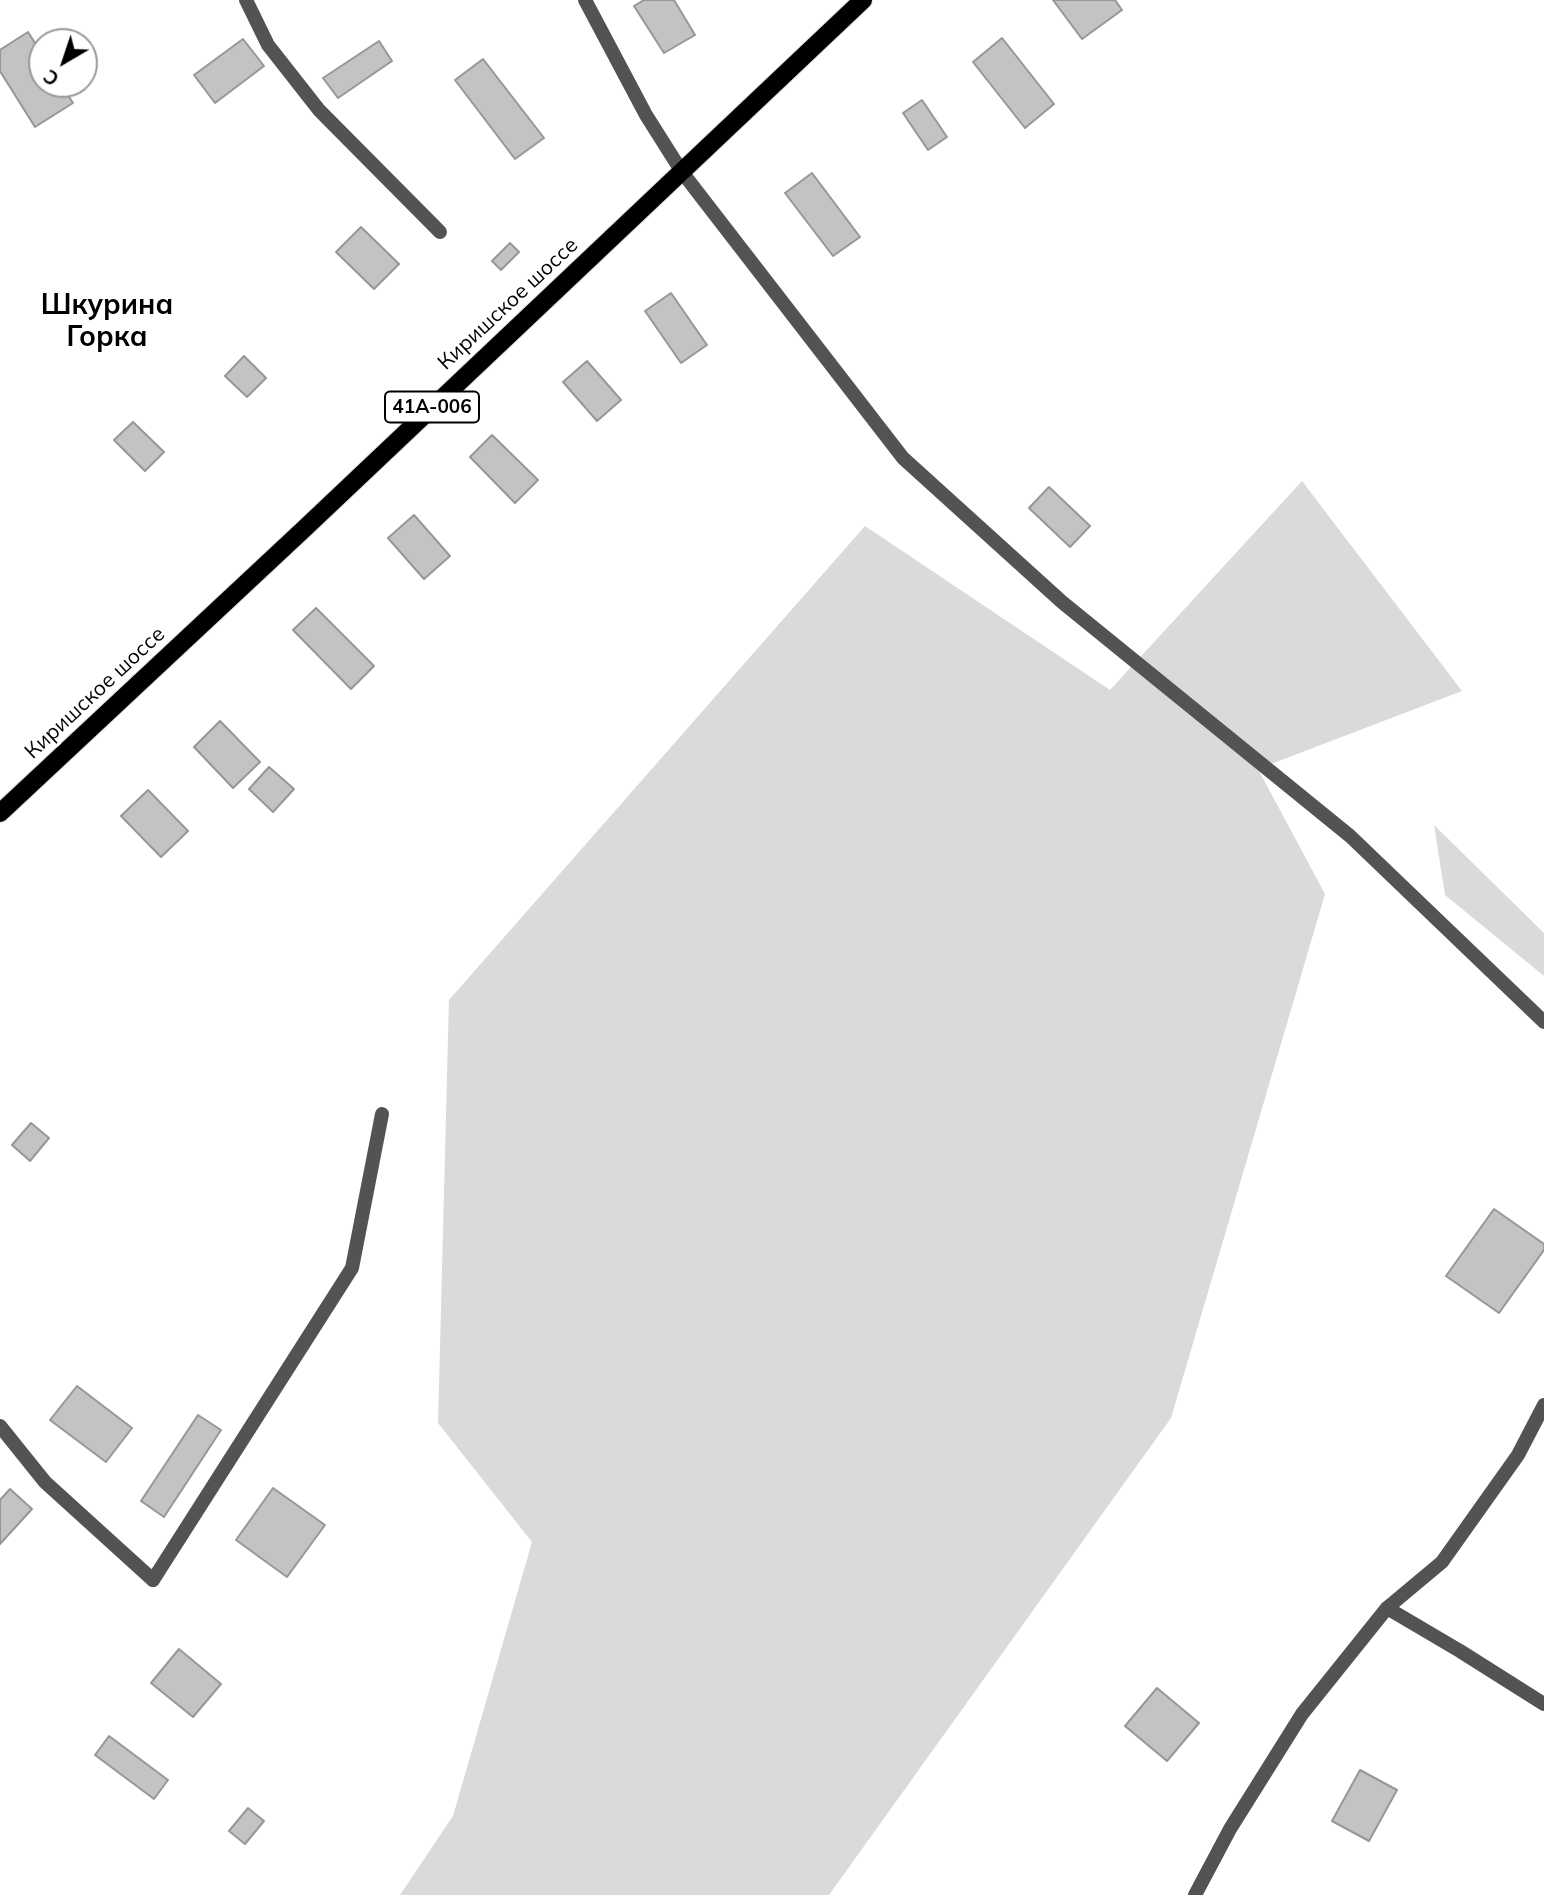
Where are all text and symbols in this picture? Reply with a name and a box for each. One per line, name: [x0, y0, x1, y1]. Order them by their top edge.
north arrow: [28, 28, 98, 98]
text: С: [38, 64, 64, 91]
street label: Киришское шоссе: [433, 233, 583, 375]
district label: Шкурина Горка: [41, 289, 173, 355]
road number: 41А-006: [385, 392, 479, 422]
street label: Киришское шоссе: [20, 622, 170, 764]

